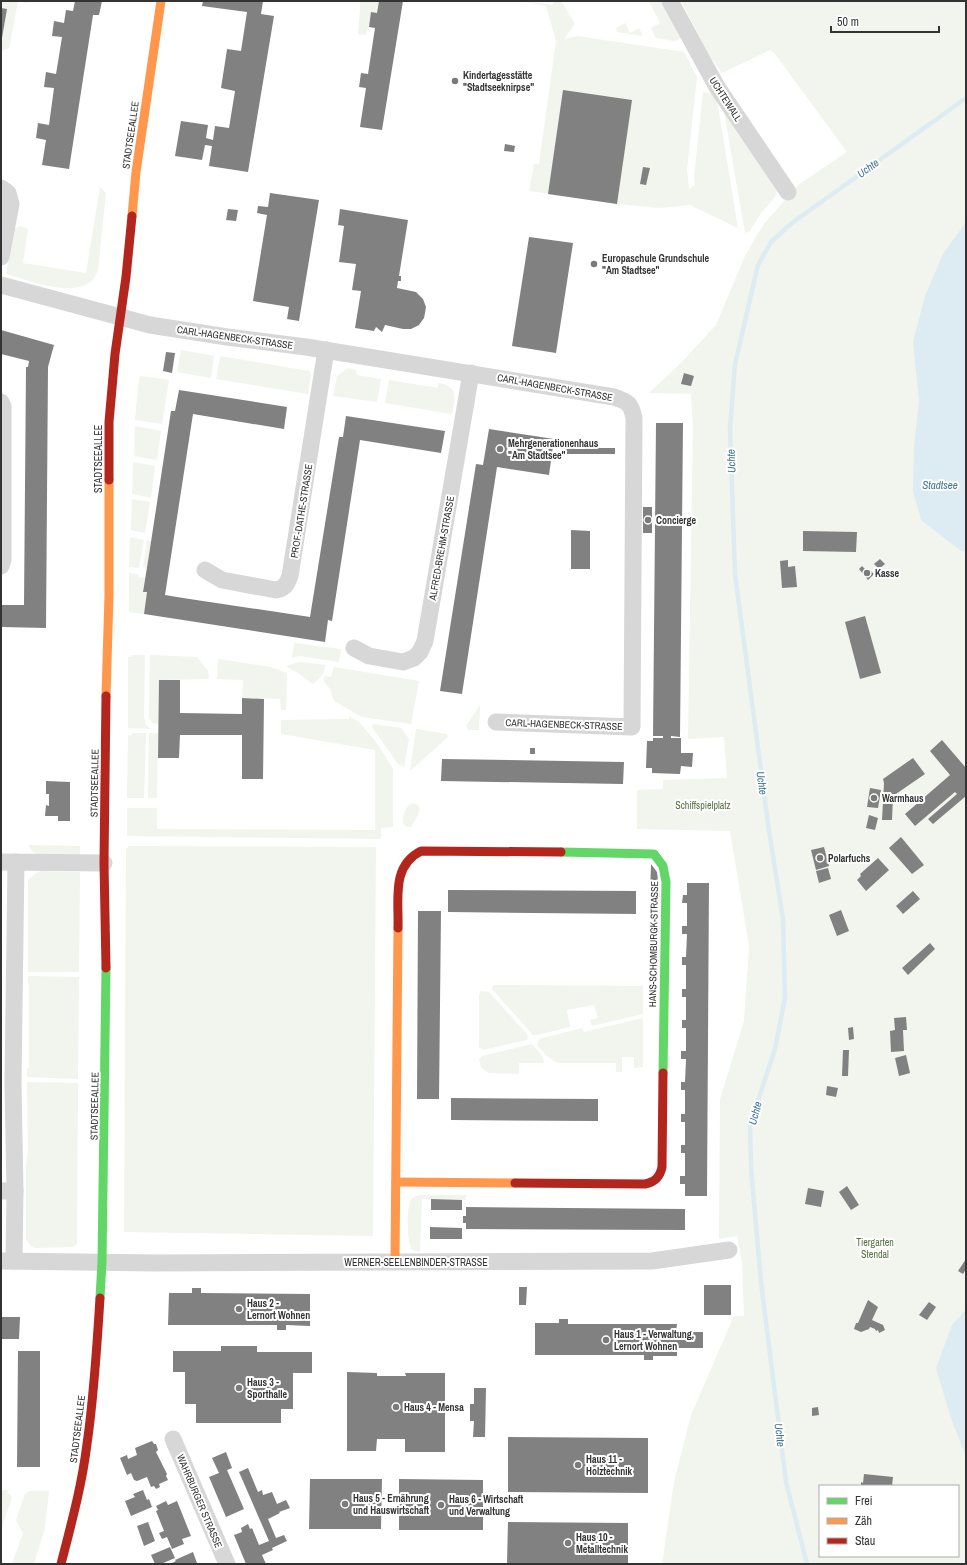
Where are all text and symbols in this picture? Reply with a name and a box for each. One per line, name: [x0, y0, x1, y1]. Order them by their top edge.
scale bar: [831, 8, 939, 34]
text: 50 m: [837, 14, 859, 30]
place label: Kindertagesstätte "Stadtseeknirpse": [463, 69, 534, 94]
street label: UCHTEWALL: [706, 75, 745, 124]
marker: Kindertagesstätte "Stadtseeknirpse": [450, 76, 460, 86]
street label: STADTSEEALLEE: [119, 100, 142, 170]
water label: Uchte: [854, 155, 882, 181]
place label: Europaschule Grundschule "Am Stadtsee": [602, 252, 710, 277]
marker: Europaschule Grundschule "Am Stadtsee": [589, 259, 599, 269]
street label: CARL-HAGENBECK-STRASSE: [176, 323, 294, 352]
street label: CARL-HAGENBECK-STRASSE: [496, 371, 614, 404]
street label: STADTSEEALLEE: [92, 425, 105, 493]
place label: Mehrgenerationenhaus "Am Stadtsee": [508, 437, 599, 462]
marker: Mehrgenerationenhaus "Am Stadtsee": [495, 444, 505, 454]
water label: Uchte: [724, 449, 738, 473]
street label: PROF.-DATHE-STRASSE: [288, 463, 315, 559]
water label: Stadtsee: [922, 478, 958, 492]
street label: ALFRED-BREHM-STRASSE: [426, 495, 457, 602]
place label: Concierge: [656, 514, 697, 527]
marker: Concierge: [643, 515, 653, 525]
place label: Kasse: [875, 567, 900, 580]
marker: Kasse: [862, 568, 872, 578]
street label: CARL-HAGENBECK-STRASSE: [505, 716, 623, 733]
street label: STADTSEEALLEE: [87, 749, 102, 817]
water label: Uchte: [753, 770, 771, 796]
place label: Warmhaus: [882, 792, 924, 805]
marker: Warmhaus: [869, 793, 879, 803]
park label: Schiffspielplatz: [675, 799, 731, 812]
place label: Polarfuchs: [828, 852, 871, 865]
marker: Polarfuchs: [815, 853, 825, 863]
street label: HANS-SCHOMBURGK-STRASSE: [646, 881, 661, 1007]
street label: STADTSEEALLEE: [87, 1072, 102, 1140]
water label: Uchte: [745, 1100, 765, 1126]
park label: Tiergarten Stendal: [856, 1236, 894, 1261]
street label: WERNER-SEELENBINDER-STRASSE: [344, 1256, 488, 1269]
place label: Haus 2 - Lernort Wohnen: [247, 1297, 310, 1322]
marker: Haus 2 - Lernort Wohnen: [234, 1304, 244, 1314]
place label: Haus 1 - Verwaltung, Lernort Wohnen: [614, 1328, 694, 1353]
marker: Haus 1 - Verwaltung, Lernort Wohnen: [601, 1335, 611, 1345]
place label: Haus 3 - Sporthalle: [247, 1376, 288, 1401]
marker: Haus 3 - Sporthalle: [234, 1383, 244, 1393]
street label: STADTSEEALLEE: [67, 1394, 88, 1464]
place label: Haus 4 - Mensa: [404, 1401, 464, 1414]
marker: Haus 4 - Mensa: [391, 1402, 401, 1412]
water label: Uchte: [772, 1422, 788, 1448]
street label: WAHRBURGER STRASSE: [174, 1452, 225, 1550]
place label: Haus 11 - Holztechnik: [586, 1453, 632, 1478]
marker: Haus 11 - Holztechnik: [573, 1460, 583, 1470]
legend: [819, 1485, 959, 1557]
place label: Haus 5 - Ernährung und Hauswirtschaft: [353, 1492, 429, 1517]
place label: Haus 6 - Wirtschaft und Verwaltung: [449, 1493, 523, 1518]
text: Frei: [855, 1493, 873, 1509]
marker: Haus 5 - Ernährung und Hauswirtschaft: [340, 1499, 350, 1509]
marker: Haus 6 - Wirtschaft und Verwaltung: [436, 1500, 446, 1510]
text: Zäh: [855, 1513, 872, 1529]
place label: Haus 10 - Metalltechnik: [576, 1531, 628, 1556]
text: Stau: [855, 1533, 875, 1549]
marker: Haus 10 - Metalltechnik: [563, 1538, 573, 1548]

